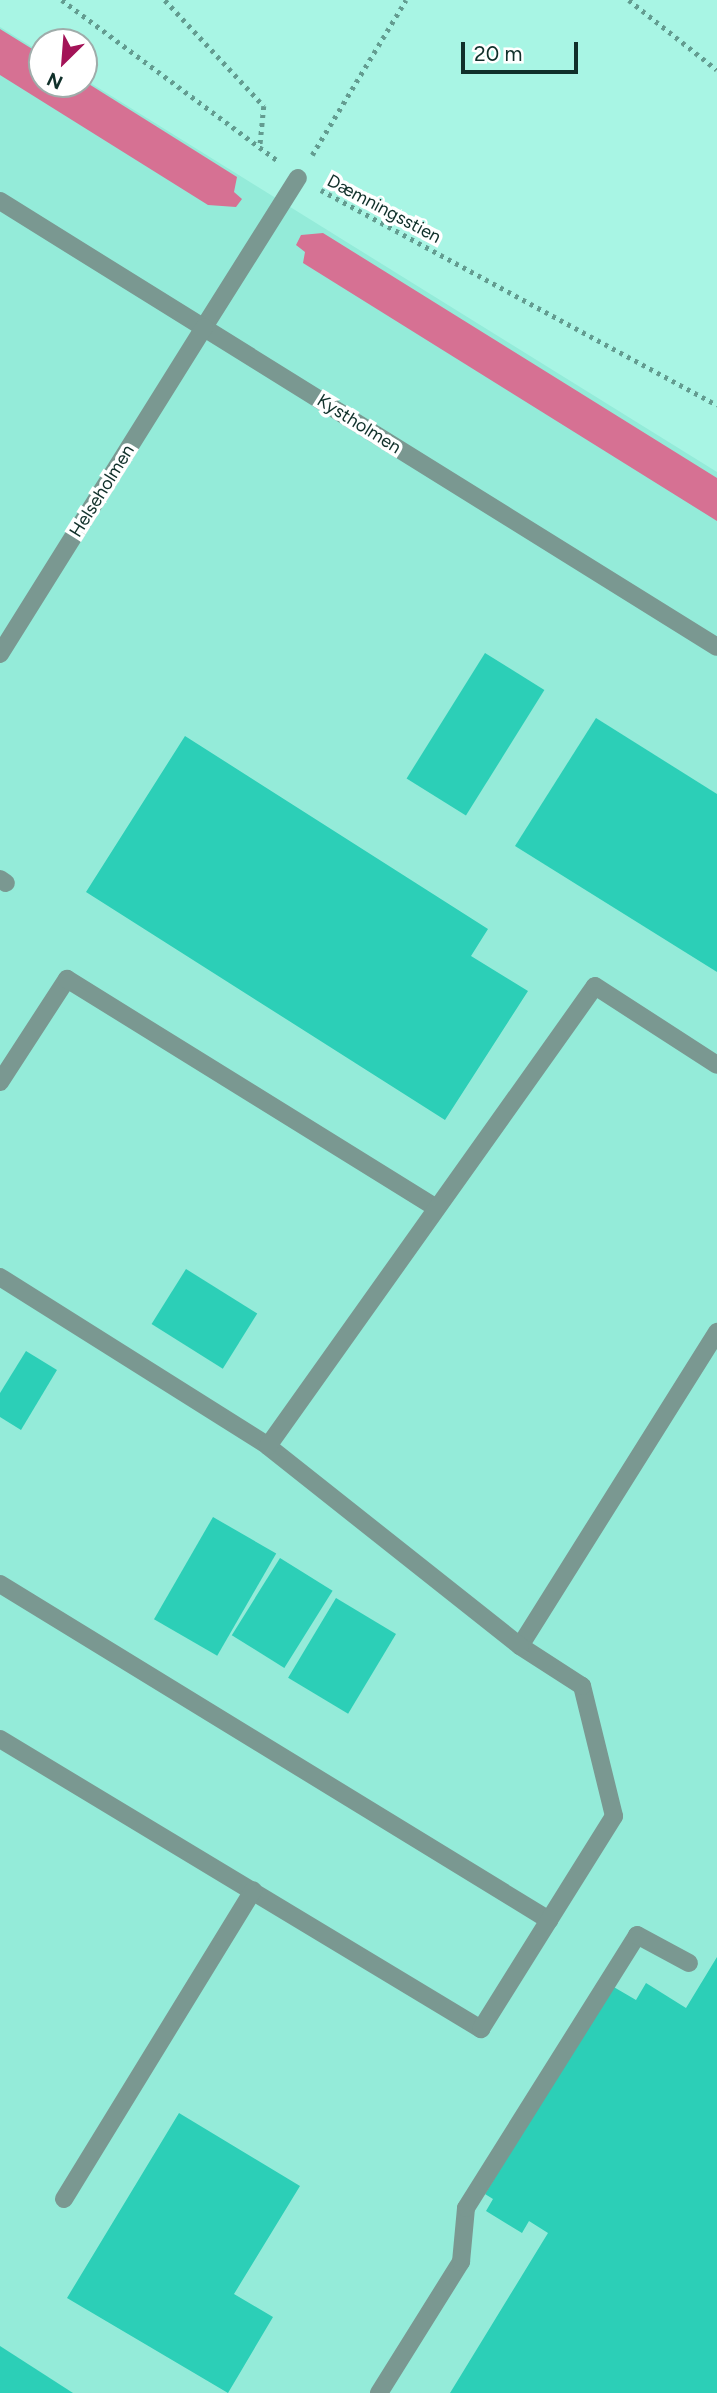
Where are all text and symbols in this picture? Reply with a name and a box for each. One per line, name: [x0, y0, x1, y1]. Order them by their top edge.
north arrow: [28, 28, 98, 98]
scale bar: [465, 28, 582, 72]
text: 20 m: [474, 41, 522, 66]
text: N: [43, 67, 66, 94]
street label: Dæmningsstien: [323, 170, 445, 248]
street label: Kystholmen: [313, 390, 405, 458]
street label: Helseholmen: [65, 441, 139, 541]

